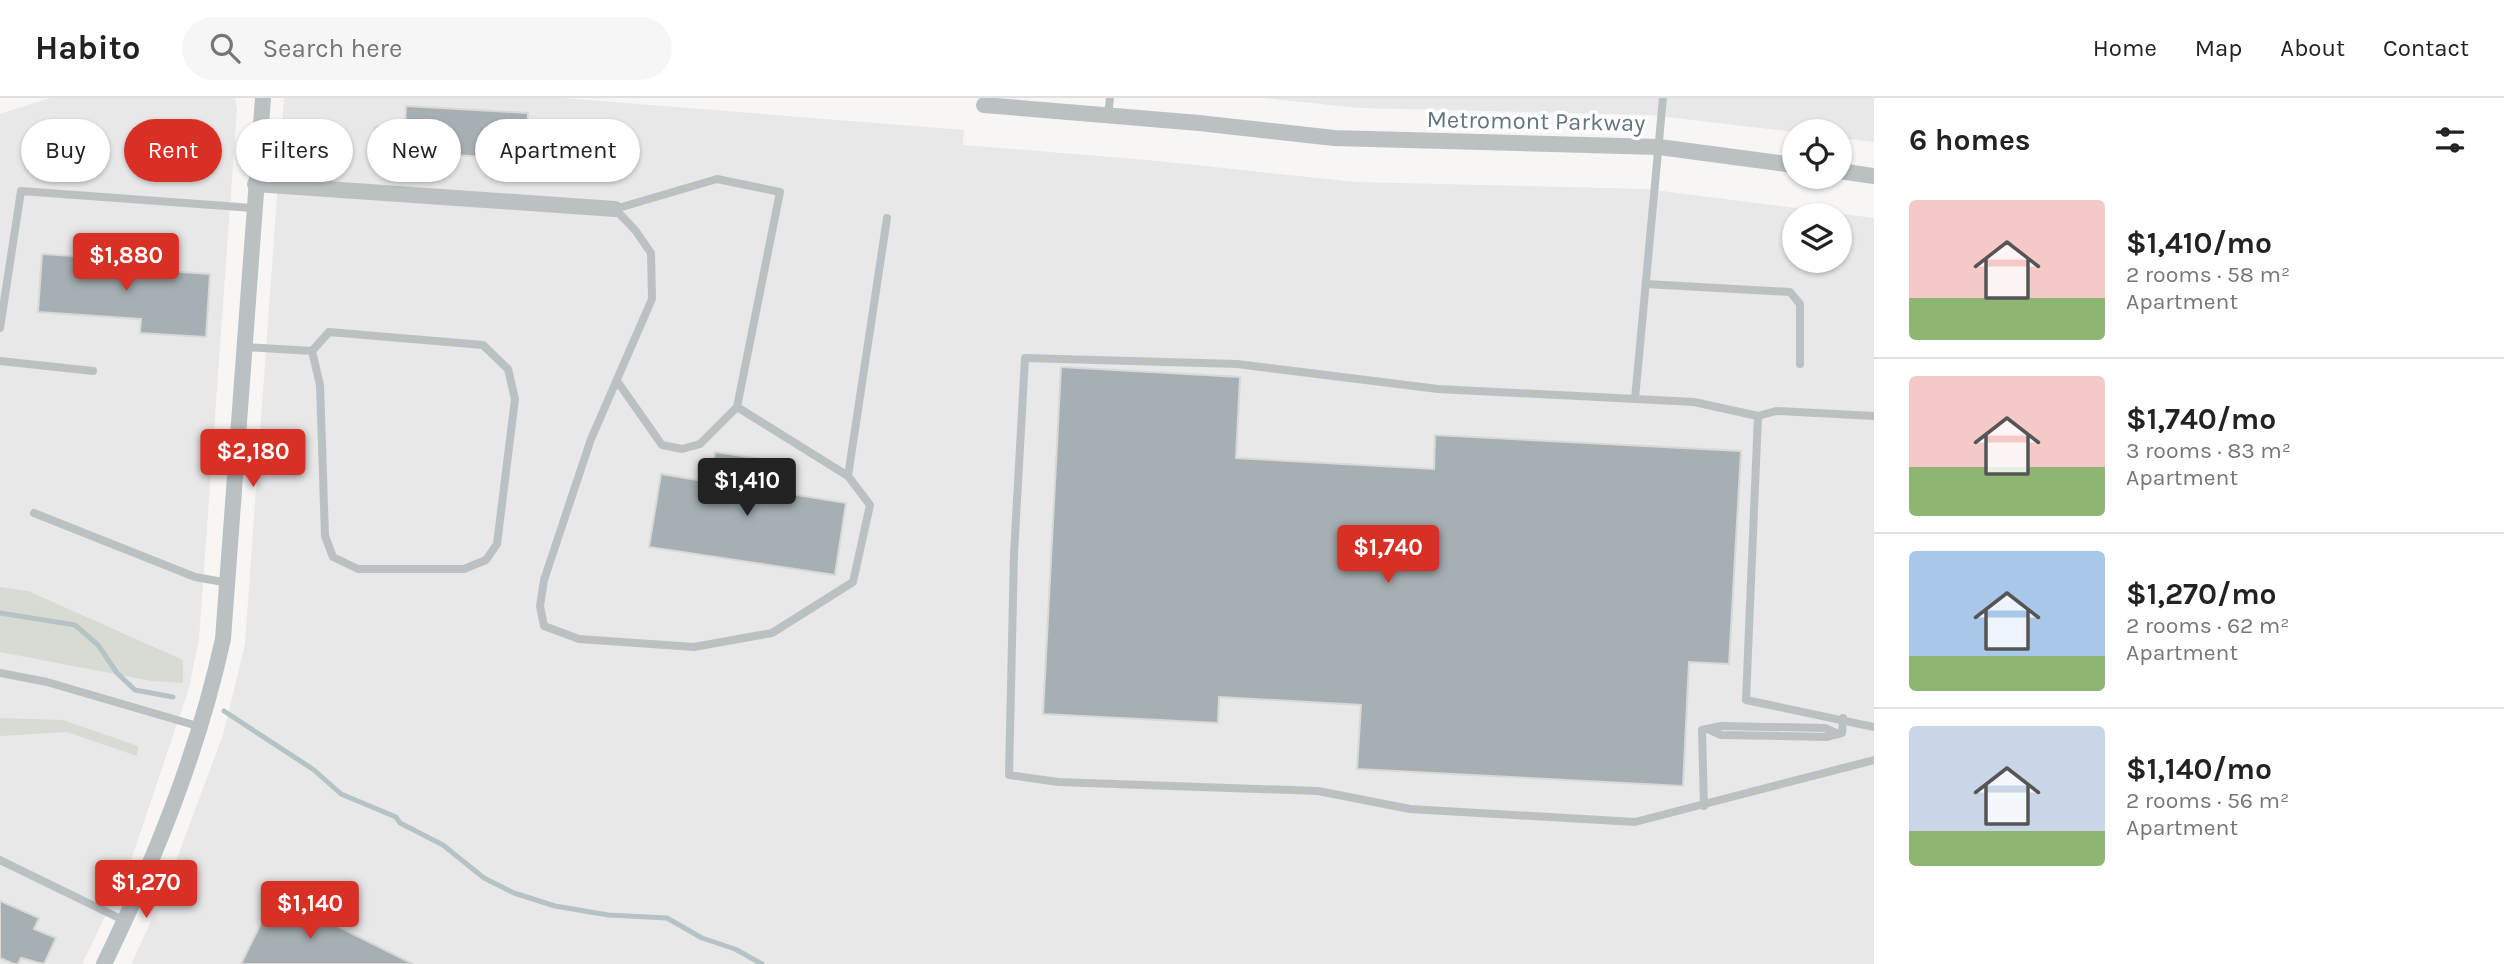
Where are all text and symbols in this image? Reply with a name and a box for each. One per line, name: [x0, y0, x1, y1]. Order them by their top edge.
search box: [182, 17, 672, 80]
text: Habito: [35, 29, 140, 67]
icon: search: [206, 29, 244, 67]
text: Search here: [262, 33, 402, 64]
text: Home: [2093, 34, 2157, 62]
text: Map: [2195, 34, 2242, 62]
text: About: [2280, 34, 2345, 62]
text: Contact: [2383, 34, 2469, 62]
street label: Metromont Parkway: [1426, 105, 1646, 137]
chip: Buy: [21, 119, 110, 182]
chip: Rent: [124, 119, 222, 182]
chip: Filters: [236, 119, 353, 182]
chip: New: [367, 119, 461, 182]
chip: Apartment: [475, 119, 640, 182]
map controls: [1782, 119, 1852, 273]
button: locate: [1782, 119, 1852, 189]
icon: filters: [2431, 121, 2469, 159]
text: 6 homes: [1909, 122, 2031, 158]
button: layers: [1782, 203, 1852, 273]
text: $1,410/mo: [2126, 225, 2272, 261]
icon: home: [1965, 228, 2049, 312]
pin: $1,880: [69, 234, 183, 293]
text: $1,880: [89, 242, 163, 269]
text: 2 rooms · 58 m²: [2126, 261, 2290, 288]
text: Apartment: [2126, 288, 2238, 315]
text: $1,740/mo: [2126, 401, 2276, 437]
icon: home: [1965, 404, 2049, 488]
pin: $2,180: [196, 430, 310, 489]
text: 3 rooms · 83 m²: [2126, 437, 2291, 464]
text: $2,180: [216, 438, 290, 465]
pin: $1,410: [690, 458, 804, 518]
text: Apartment: [2126, 464, 2238, 491]
text: $1,410: [714, 467, 780, 494]
pin: $1,740: [1331, 526, 1445, 585]
text: $1,740: [1353, 534, 1423, 561]
text: $1,270/mo: [2126, 576, 2277, 612]
icon: home: [1965, 579, 2049, 663]
text: 2 rooms · 62 m²: [2126, 612, 2290, 639]
text: Apartment: [2126, 639, 2238, 666]
text: $1,140/mo: [2126, 751, 2272, 787]
icon: home: [1965, 754, 2049, 838]
text: 2 rooms · 56 m²: [2126, 787, 2289, 814]
text: Apartment: [2126, 814, 2238, 841]
pin: $1,270: [89, 860, 203, 920]
text: $1,270: [111, 869, 181, 896]
pin: $1,140: [253, 882, 367, 941]
text: $1,140: [277, 890, 343, 917]

